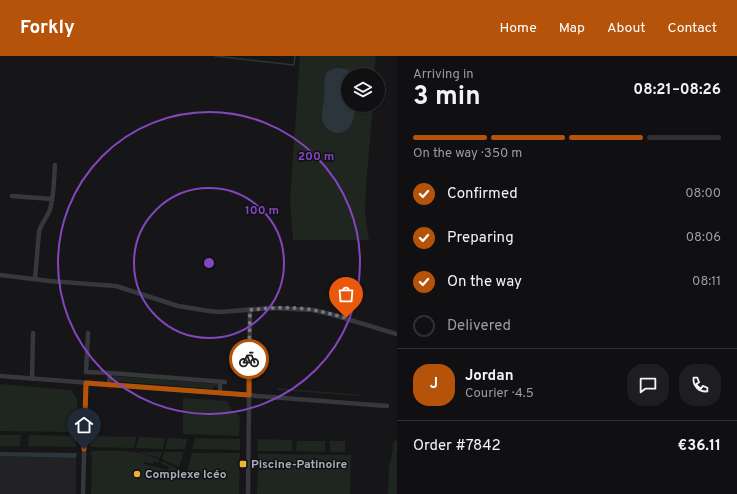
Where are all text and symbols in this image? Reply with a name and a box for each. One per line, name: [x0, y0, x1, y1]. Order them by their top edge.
text: Forkly: [20, 16, 75, 40]
text: Home: [500, 20, 537, 37]
text: Map: [559, 20, 585, 37]
text: About: [607, 20, 646, 37]
text: Contact: [668, 20, 717, 37]
text: Arriving in: [413, 67, 474, 83]
map controls: [341, 68, 385, 112]
button: layers: [341, 68, 385, 112]
text: 3 min: [413, 81, 481, 114]
text: 08:21–08:26: [633, 81, 721, 100]
text: On the way · 350 m: [413, 146, 522, 162]
text: 200 m: [298, 149, 334, 165]
icon: check: [413, 183, 435, 205]
text: Confirmed: [447, 185, 518, 204]
text: 08:00: [685, 186, 721, 202]
text: 100 m: [245, 203, 279, 219]
icon: check: [413, 227, 435, 249]
text: Preparing: [447, 229, 514, 248]
text: 08:06: [686, 230, 721, 246]
centre of rings: [202, 256, 216, 270]
icon: check: [413, 271, 435, 293]
text: On the way: [447, 273, 522, 292]
text: 08:11: [692, 274, 721, 290]
pin: [329, 277, 363, 318]
icon: bag: [335, 283, 357, 305]
text: Delivered: [447, 317, 511, 336]
courier: [229, 339, 269, 379]
icon: bike: [238, 348, 260, 370]
button: chat: [627, 364, 669, 406]
button: phone: [679, 364, 721, 406]
text: Jordan: [465, 367, 514, 386]
text: J: [430, 375, 438, 394]
text: Courier · 4.5: [465, 386, 534, 402]
pin: [67, 408, 101, 449]
icon: home: [73, 414, 95, 436]
text: Order #7842: [413, 437, 501, 456]
text: €36.11: [678, 437, 721, 456]
place label: Piscine-Patinoire: [251, 457, 347, 473]
marker: Piscine-Patinoire: [238, 459, 248, 469]
place label: Complexe Icéo: [145, 467, 227, 483]
marker: Complexe Icéo: [132, 469, 142, 479]

